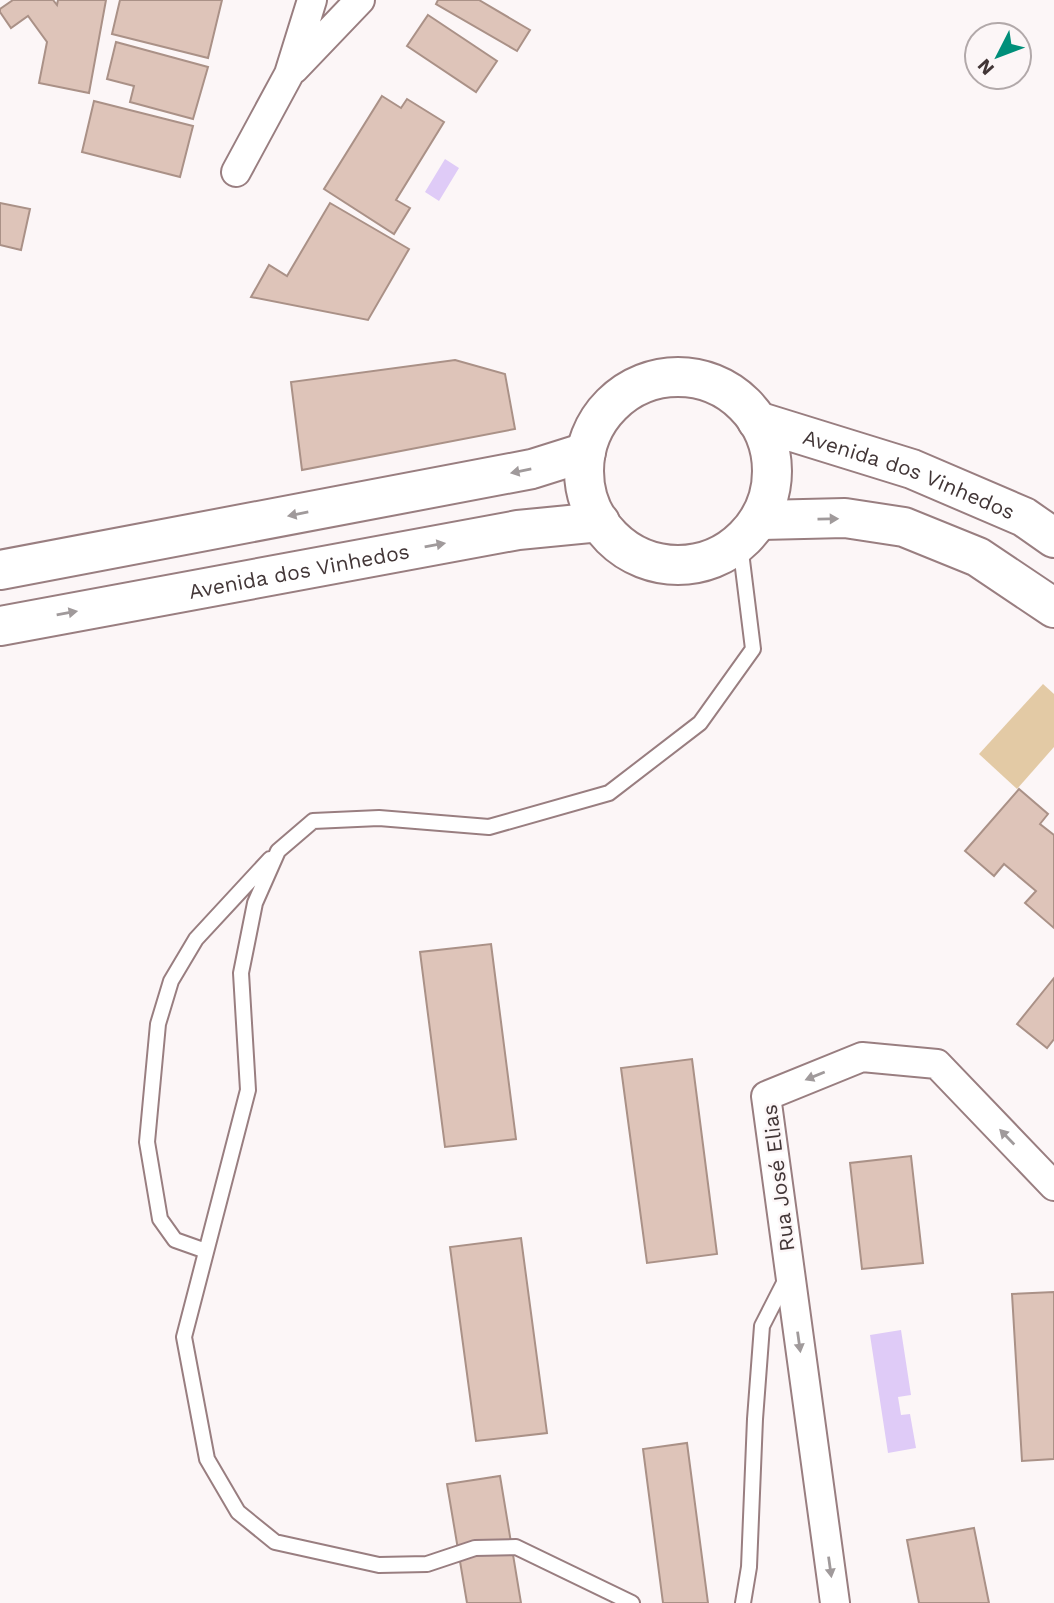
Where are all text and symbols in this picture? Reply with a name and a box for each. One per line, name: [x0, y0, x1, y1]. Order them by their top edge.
north arrow: [963, 21, 1033, 91]
text: N: [972, 54, 999, 80]
street label: Avenida dos Vinhedos: [800, 424, 1019, 524]
one-way arrow: [510, 466, 532, 477]
one-way arrow: [287, 508, 309, 519]
one-way arrow: [817, 513, 839, 524]
street label: Avenida dos Vinhedos: [186, 538, 411, 603]
one-way arrow: [424, 539, 446, 550]
one-way arrow: [56, 607, 78, 618]
one-way arrow: [804, 1071, 825, 1082]
street label: Rua José Elias: [757, 1103, 799, 1253]
one-way arrow: [999, 1129, 1015, 1146]
one-way arrow: [794, 1331, 805, 1353]
one-way arrow: [825, 1556, 836, 1578]

